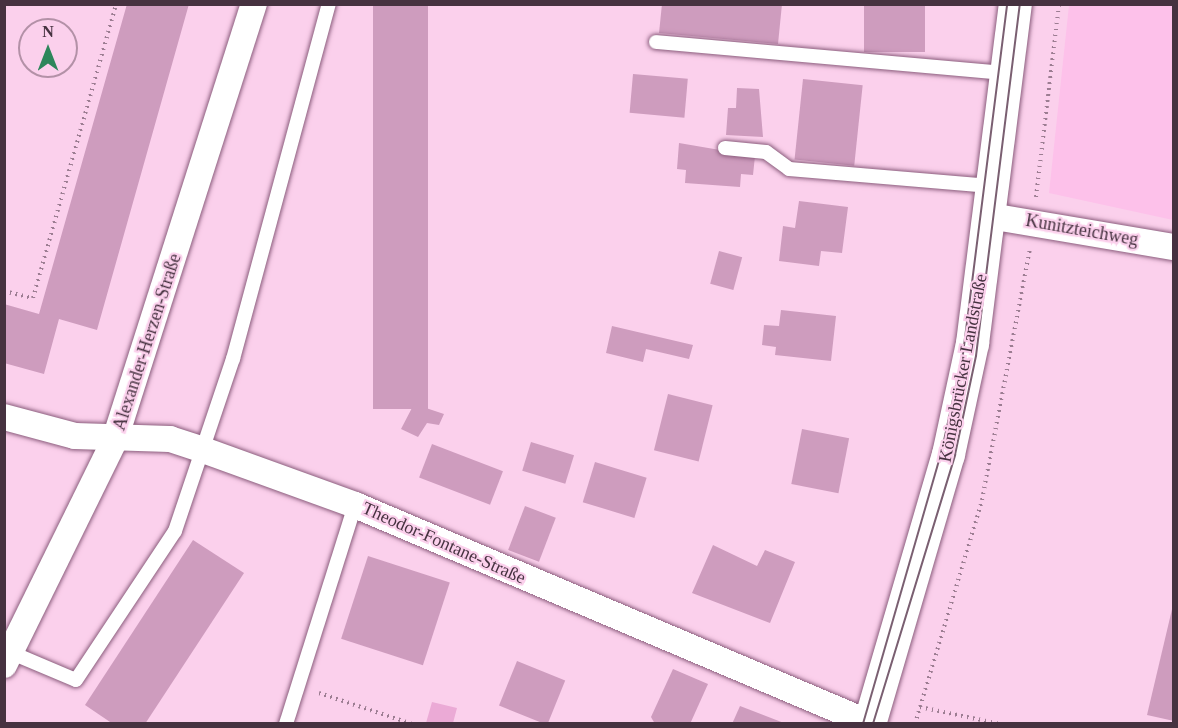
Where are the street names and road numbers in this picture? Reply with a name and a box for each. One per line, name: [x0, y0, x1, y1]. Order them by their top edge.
street label: Kunitzteichweg: [1024, 209, 1140, 251]
street label: Alexander-Herzen-Straße: [108, 251, 186, 433]
street label: Königsbrücker Landstraße: [934, 272, 992, 464]
street label: Theodor-Fontane-Straße: [359, 497, 529, 589]

